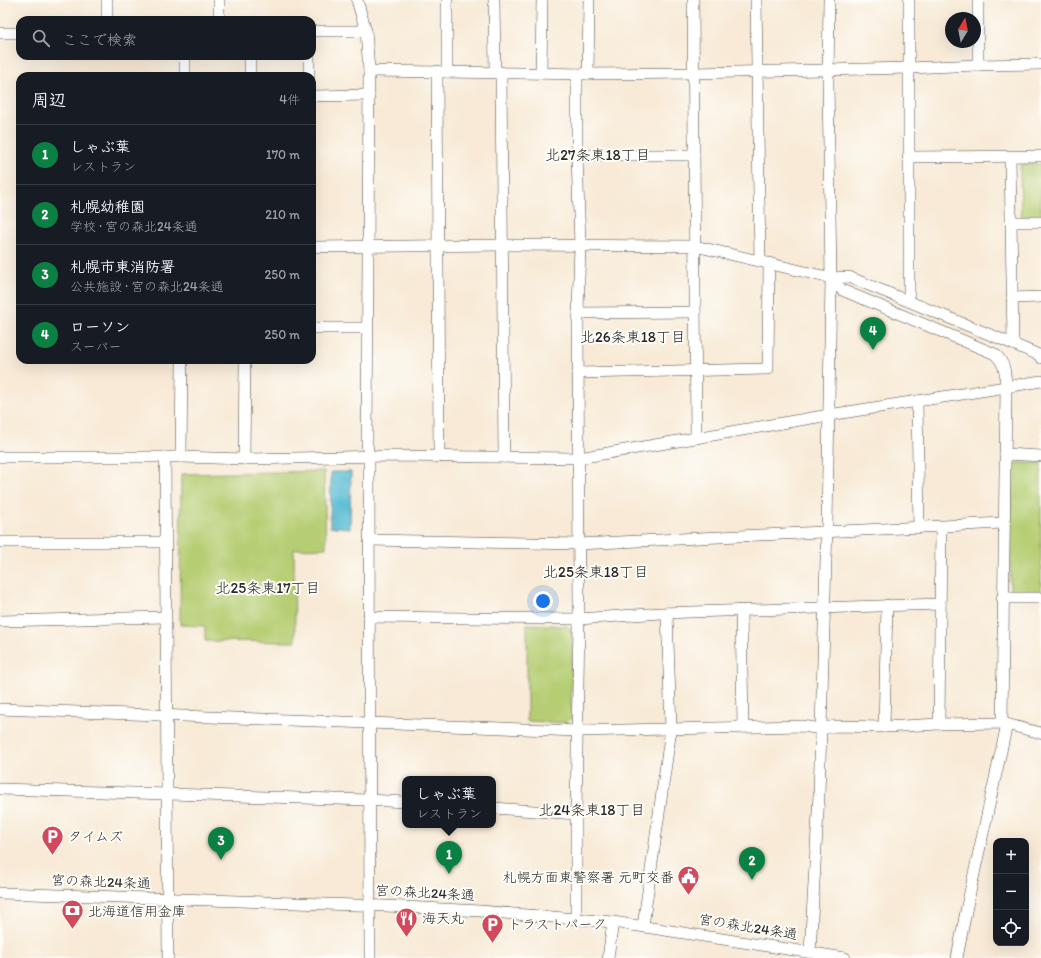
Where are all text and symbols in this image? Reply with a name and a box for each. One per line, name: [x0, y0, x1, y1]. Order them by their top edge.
north arrow: [945, 12, 981, 48]
search box: [16, 16, 316, 60]
icon: search: [30, 27, 52, 49]
text: ここで検索: [62, 31, 137, 49]
text: 周辺: [32, 90, 66, 110]
text: 4件: [279, 92, 300, 107]
text: しゃぶ葉: [70, 138, 130, 156]
district label: 北27条東18丁目: [545, 146, 651, 164]
text: 1: [42, 147, 48, 162]
text: 170 m: [266, 147, 300, 162]
text: レストラン: [70, 159, 136, 174]
text: 札幌幼稚園: [70, 198, 145, 216]
text: 2: [42, 207, 48, 222]
text: 210 m: [265, 207, 300, 222]
text: 学校 · 宮の森北24条通: [70, 219, 198, 234]
text: 札幌市東消防署: [70, 258, 175, 276]
text: 3: [41, 267, 49, 282]
text: 250 m: [264, 267, 300, 282]
text: 公共施設 · 宮の森北24条通: [70, 279, 224, 294]
pin: 4: [860, 317, 886, 350]
text: ローソン: [70, 318, 130, 336]
text: 4: [41, 327, 49, 342]
text: 250 m: [264, 327, 300, 342]
district label: 北26条東18丁目: [580, 328, 686, 346]
text: スーパー: [70, 339, 121, 354]
district label: 北25条東18丁目: [543, 563, 649, 581]
district label: 北25条東17丁目: [215, 579, 321, 597]
your location: [533, 591, 553, 611]
popup: [402, 776, 496, 828]
text: しゃぶ葉: [416, 785, 476, 803]
district label: 北24条東18丁目: [538, 801, 646, 819]
text: レストラン: [416, 806, 482, 821]
parking icon: タイムズ: [39, 823, 65, 856]
pin: 3: [208, 827, 234, 860]
place label: タイムズ: [68, 828, 123, 845]
map controls: [993, 838, 1029, 946]
button: +: [993, 838, 1029, 874]
pin: 1: [436, 841, 462, 874]
pin: 2: [739, 847, 765, 880]
public building icon: 札幌方面東警察署 元町交番: [676, 864, 702, 897]
place label: 札幌方面東警察署 元町交番: [503, 869, 674, 886]
street label: 宮の森北24条通: [51, 872, 151, 892]
button: −: [993, 874, 1029, 910]
street label: 宮の森北24条通: [375, 882, 475, 904]
bank icon: 北海道信用金庫: [59, 898, 85, 931]
place label: 北海道信用金庫: [88, 903, 186, 920]
restaurant icon: 海天丸: [394, 905, 420, 938]
place label: 海天丸: [422, 910, 464, 927]
button: locate: [993, 910, 1029, 946]
parking icon: トラストパーク: [480, 911, 506, 944]
street label: 宮の森北24条通: [697, 911, 799, 943]
place label: トラストパーク: [508, 916, 607, 933]

